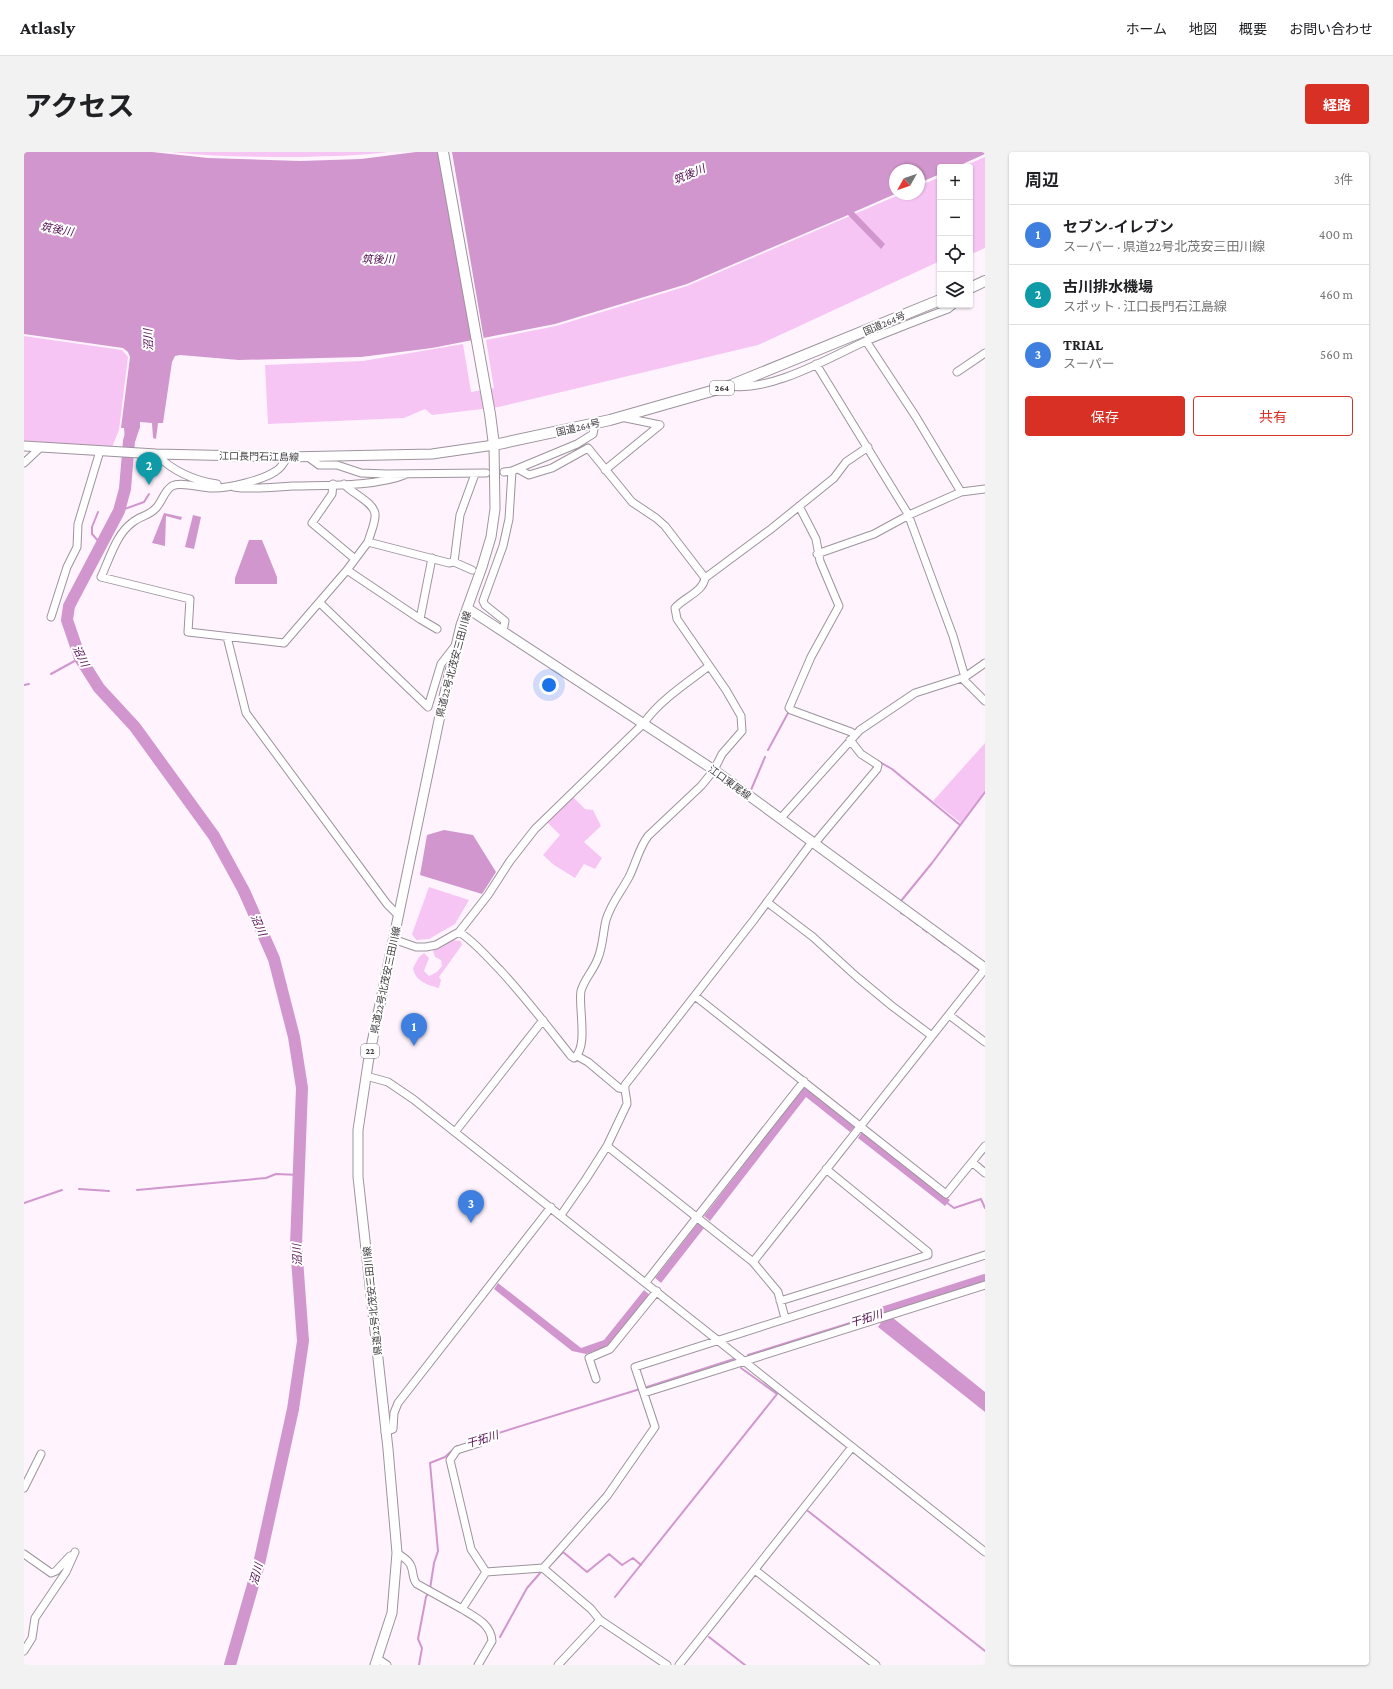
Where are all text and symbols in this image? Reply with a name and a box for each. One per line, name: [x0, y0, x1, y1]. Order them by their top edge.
text: Atlasly: [20, 17, 75, 38]
text: ホーム: [1125, 21, 1167, 37]
text: 地図: [1189, 21, 1217, 37]
text: 概要: [1239, 21, 1267, 37]
text: お問い合わせ: [1289, 21, 1373, 37]
button: 経路: [1305, 84, 1369, 124]
text: アクセス: [24, 91, 135, 122]
water label: 筑後川: [671, 162, 707, 186]
north arrow: [889, 164, 925, 200]
map controls: [937, 164, 973, 308]
button: +: [937, 164, 973, 200]
text: 周辺: [1025, 171, 1059, 190]
text: 3件: [1334, 172, 1353, 187]
button: −: [937, 200, 973, 236]
text: セブン-イレブン: [1063, 219, 1174, 235]
water label: 筑後川: [40, 220, 75, 238]
text: 1: [1036, 227, 1040, 242]
text: 400 m: [1319, 227, 1353, 242]
button: locate: [937, 236, 973, 272]
text: スーパー · 県道22号北茂安三田川線: [1063, 239, 1265, 254]
water label: 筑後川: [362, 253, 395, 265]
button: layers: [937, 272, 973, 308]
text: 古川排水機場: [1063, 279, 1153, 295]
text: 2: [1035, 287, 1041, 302]
text: 460 m: [1320, 287, 1353, 302]
text: スポット · 江口長門石江島線: [1063, 299, 1227, 314]
street label: 国道264号: [861, 310, 907, 337]
water label: 沼川: [142, 328, 154, 351]
text: TRIAL: [1063, 337, 1103, 353]
text: 3: [1035, 347, 1041, 362]
text: 560 m: [1320, 347, 1353, 362]
text: スーパー: [1063, 356, 1115, 371]
road number: 264: [710, 381, 734, 395]
button: 保存: [1025, 396, 1185, 436]
button: 共有: [1193, 396, 1353, 436]
street label: 国道264号: [555, 417, 601, 438]
street label: 江口長門石江島線: [219, 450, 299, 463]
pin: 2: [136, 452, 162, 485]
street label: 県道22号北茂安三田川線: [434, 610, 473, 718]
water label: 沼川: [71, 643, 92, 669]
your location: [539, 675, 559, 695]
street label: 江口東尾線: [706, 763, 753, 802]
water label: 沼川: [249, 913, 269, 938]
street label: 県道22号北茂安三田川線: [369, 925, 402, 1035]
pin: 1: [401, 1013, 427, 1046]
road number: 22: [361, 1044, 379, 1058]
pin: 3: [458, 1190, 484, 1223]
water label: 沼川: [290, 1243, 304, 1266]
street label: 県道22号北茂安三田川線: [361, 1246, 384, 1356]
water label: 干拓川: [848, 1307, 884, 1329]
water label: 干拓川: [464, 1428, 500, 1450]
water label: 沼川: [247, 1561, 265, 1586]

